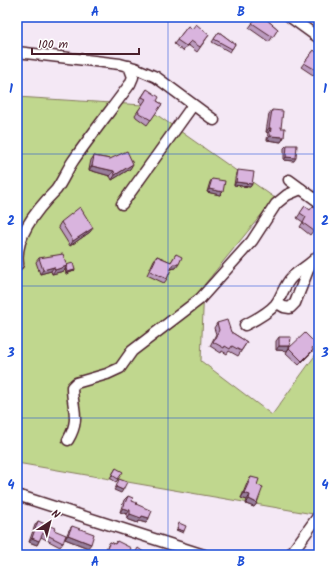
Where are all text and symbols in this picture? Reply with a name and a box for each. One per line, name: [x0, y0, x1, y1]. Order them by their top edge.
text: A: [91, 2, 99, 23]
text: B: [237, 2, 245, 23]
scale bar: [32, 30, 139, 56]
text: 100 m: [38, 35, 69, 54]
text: 1: [9, 79, 13, 100]
text: 1: [323, 79, 327, 100]
text: 2: [7, 211, 15, 232]
text: 2: [321, 211, 329, 232]
text: 3: [6, 343, 15, 364]
text: 3: [320, 343, 329, 364]
text: 4: [7, 475, 15, 496]
text: 4: [321, 475, 329, 496]
north arrow: [30, 502, 70, 542]
text: N: [47, 505, 63, 524]
text: A: [91, 552, 99, 572]
text: B: [237, 552, 245, 572]

